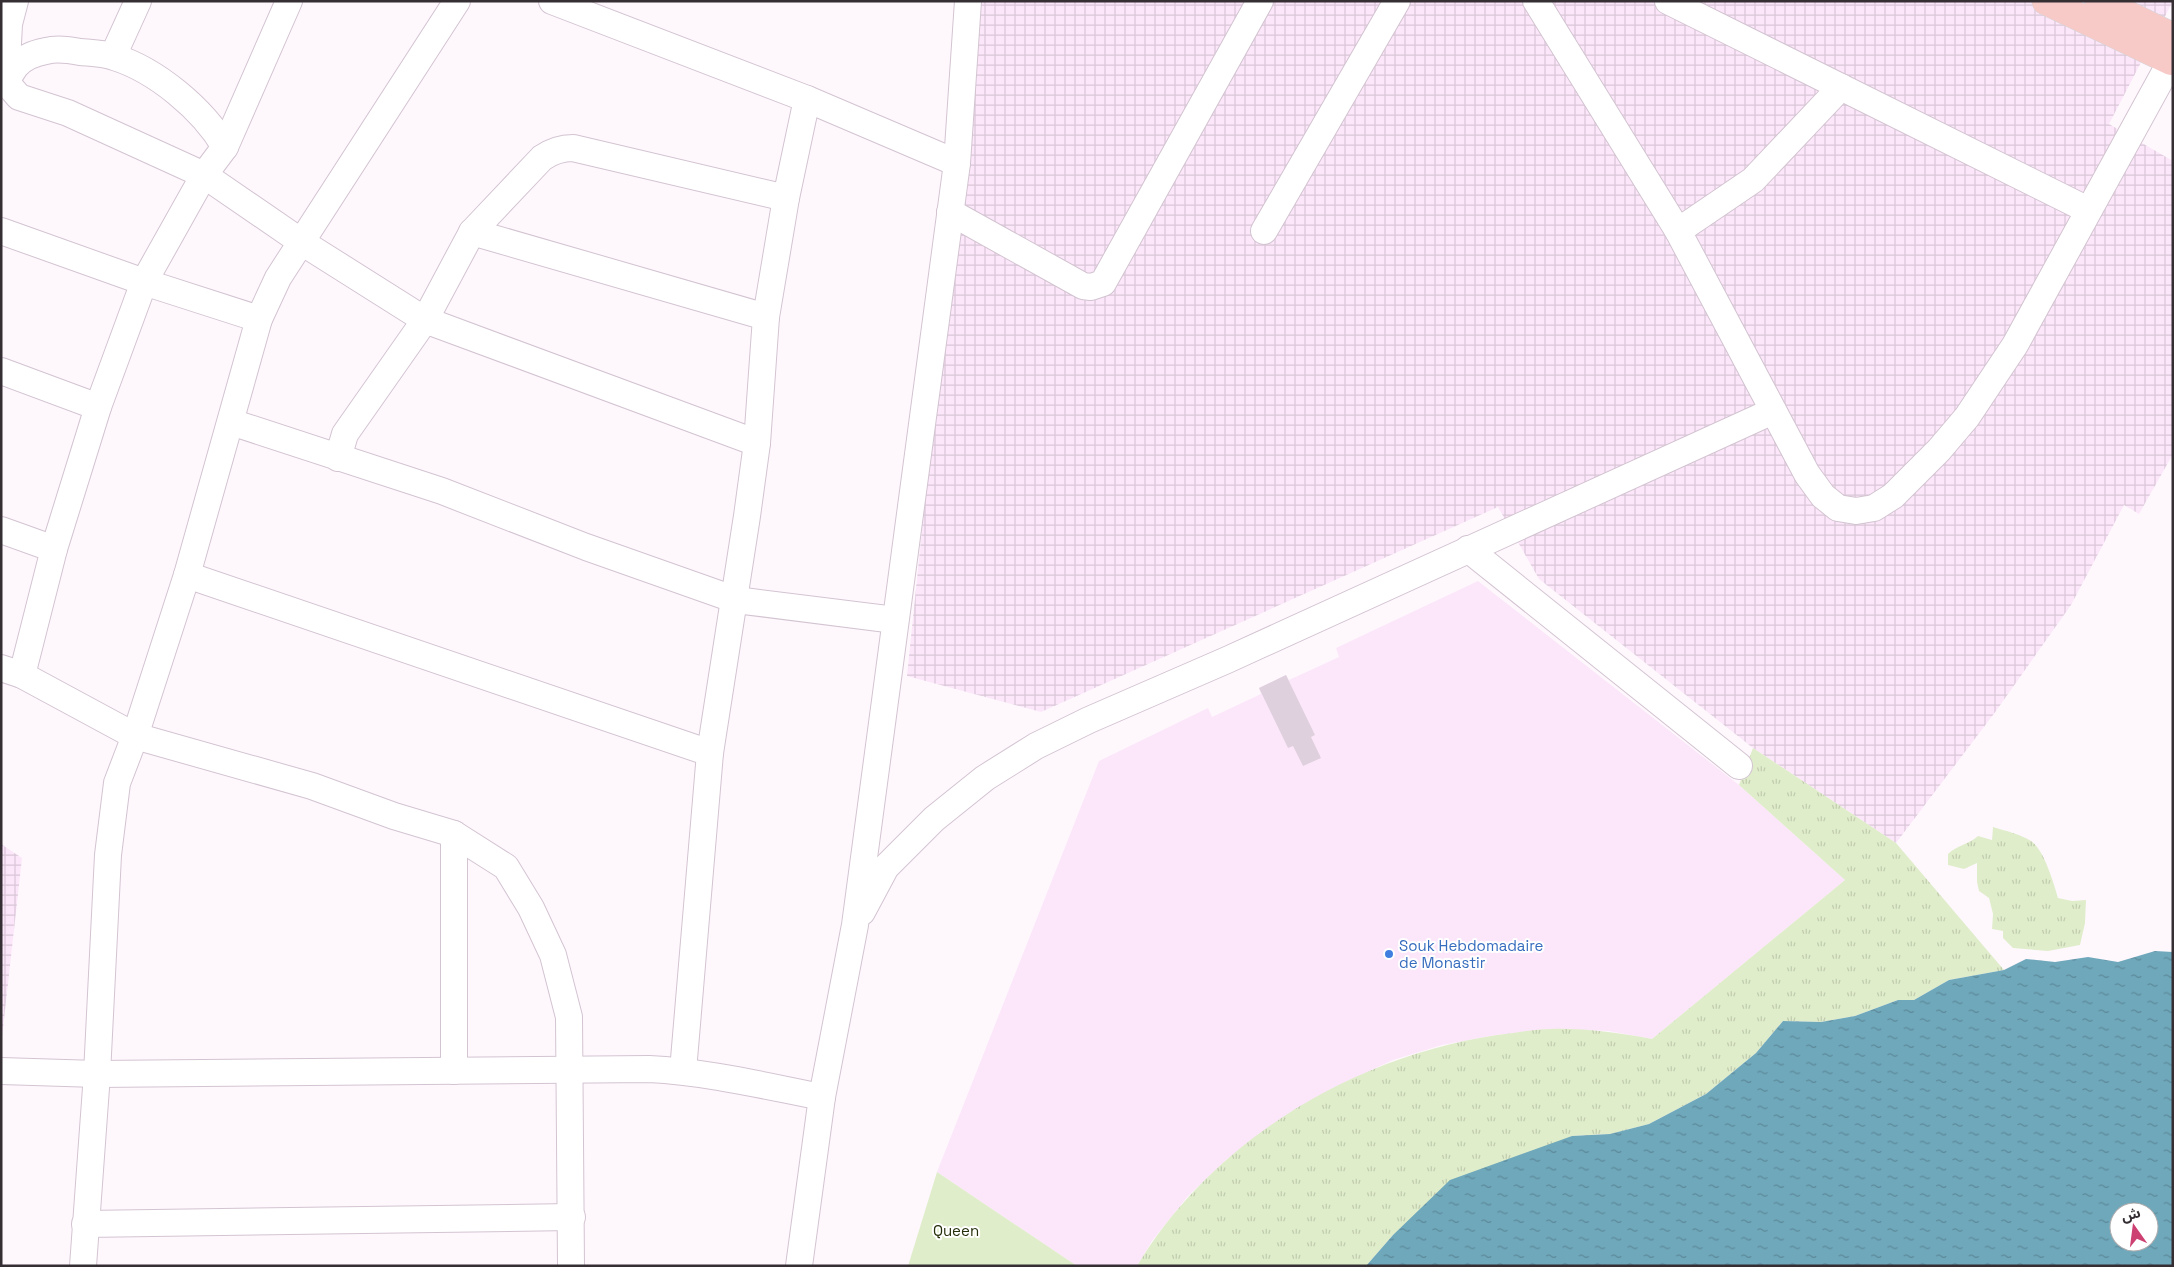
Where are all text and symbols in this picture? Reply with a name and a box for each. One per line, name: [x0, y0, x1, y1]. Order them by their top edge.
place label: Souk Hebdomadaire de Monastir: [1399, 936, 1544, 972]
marker: Souk Hebdomadaire de Monastir: [1383, 948, 1395, 960]
north arrow: [2109, 1202, 2159, 1252]
text: ش: [2119, 1203, 2142, 1225]
park label: Queen: [933, 1221, 979, 1240]

